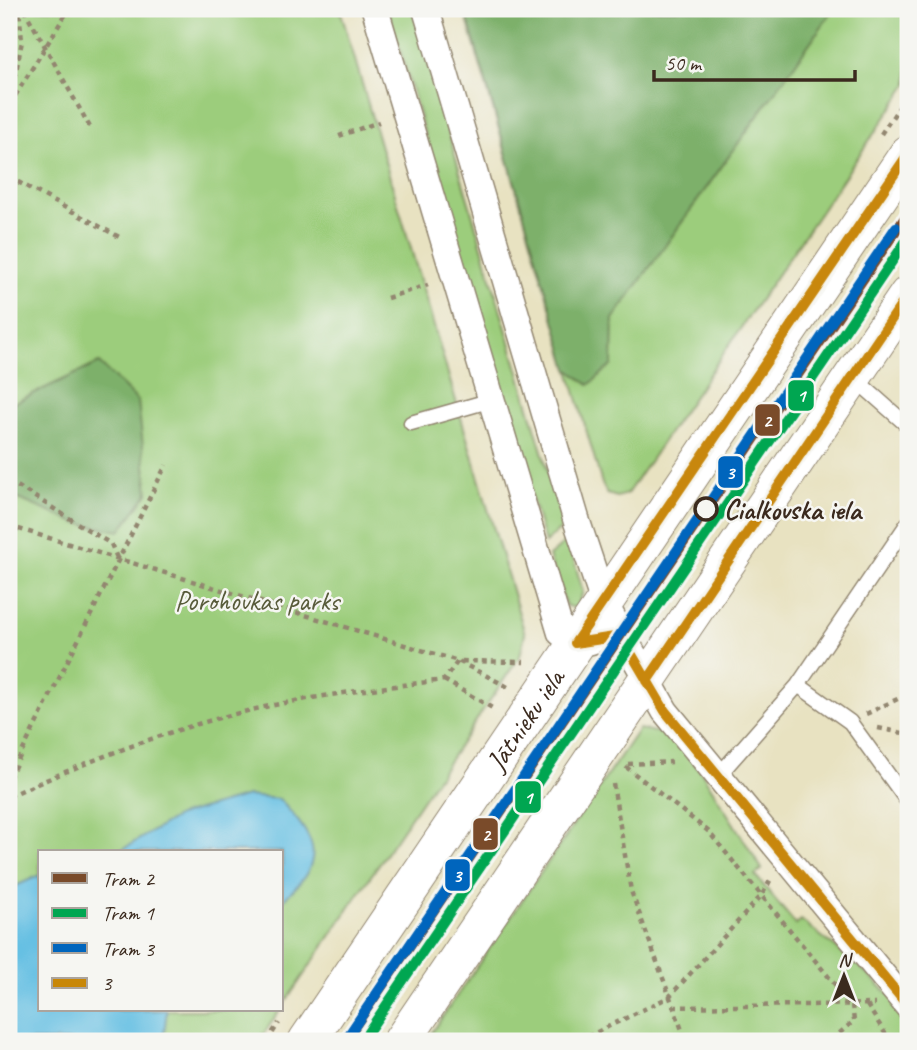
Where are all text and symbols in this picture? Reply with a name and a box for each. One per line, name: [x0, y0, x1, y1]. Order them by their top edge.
scale bar: [654, 38, 856, 82]
text: 50 m: [665, 50, 703, 76]
line badge: 1: [787, 379, 815, 412]
text: 1: [797, 384, 808, 408]
line badge: 2: [754, 403, 781, 437]
text: 2: [763, 409, 774, 433]
line badge: 3: [717, 455, 744, 489]
text: 3: [726, 461, 737, 485]
place label: Cialkovska iela: [724, 492, 864, 527]
marker: Cialkovska iela: [694, 497, 718, 521]
park label: Porohovkas parks: [175, 583, 342, 618]
street label: Jātnieku iela: [477, 660, 573, 779]
line badge: 1: [514, 780, 542, 814]
text: 1: [524, 786, 535, 810]
line badge: 2: [472, 817, 499, 851]
text: 2: [482, 823, 493, 847]
legend: [38, 850, 284, 1012]
line badge: 3: [444, 858, 471, 892]
text: 3: [453, 864, 464, 888]
text: Tram 2: [102, 866, 156, 892]
text: Tram 1: [102, 900, 156, 926]
text: Tram 3: [102, 936, 156, 962]
north arrow: [808, 942, 878, 1012]
text: N: [838, 948, 853, 972]
text: 3: [102, 970, 113, 996]

